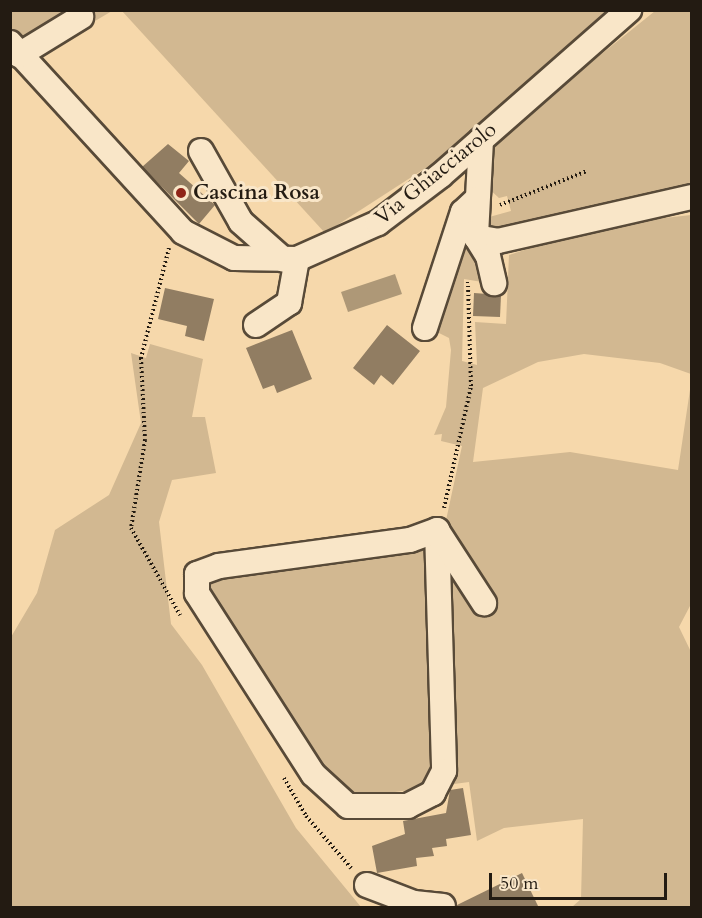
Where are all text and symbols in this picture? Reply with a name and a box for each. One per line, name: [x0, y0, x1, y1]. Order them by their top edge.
street label: Via Ghiacciarolo: [370, 117, 502, 231]
place label: Cascina Rosa: [193, 180, 320, 206]
marker: Cascina Rosa: [174, 186, 188, 200]
scale bar: [492, 861, 670, 899]
text: 50 m: [500, 871, 539, 896]

